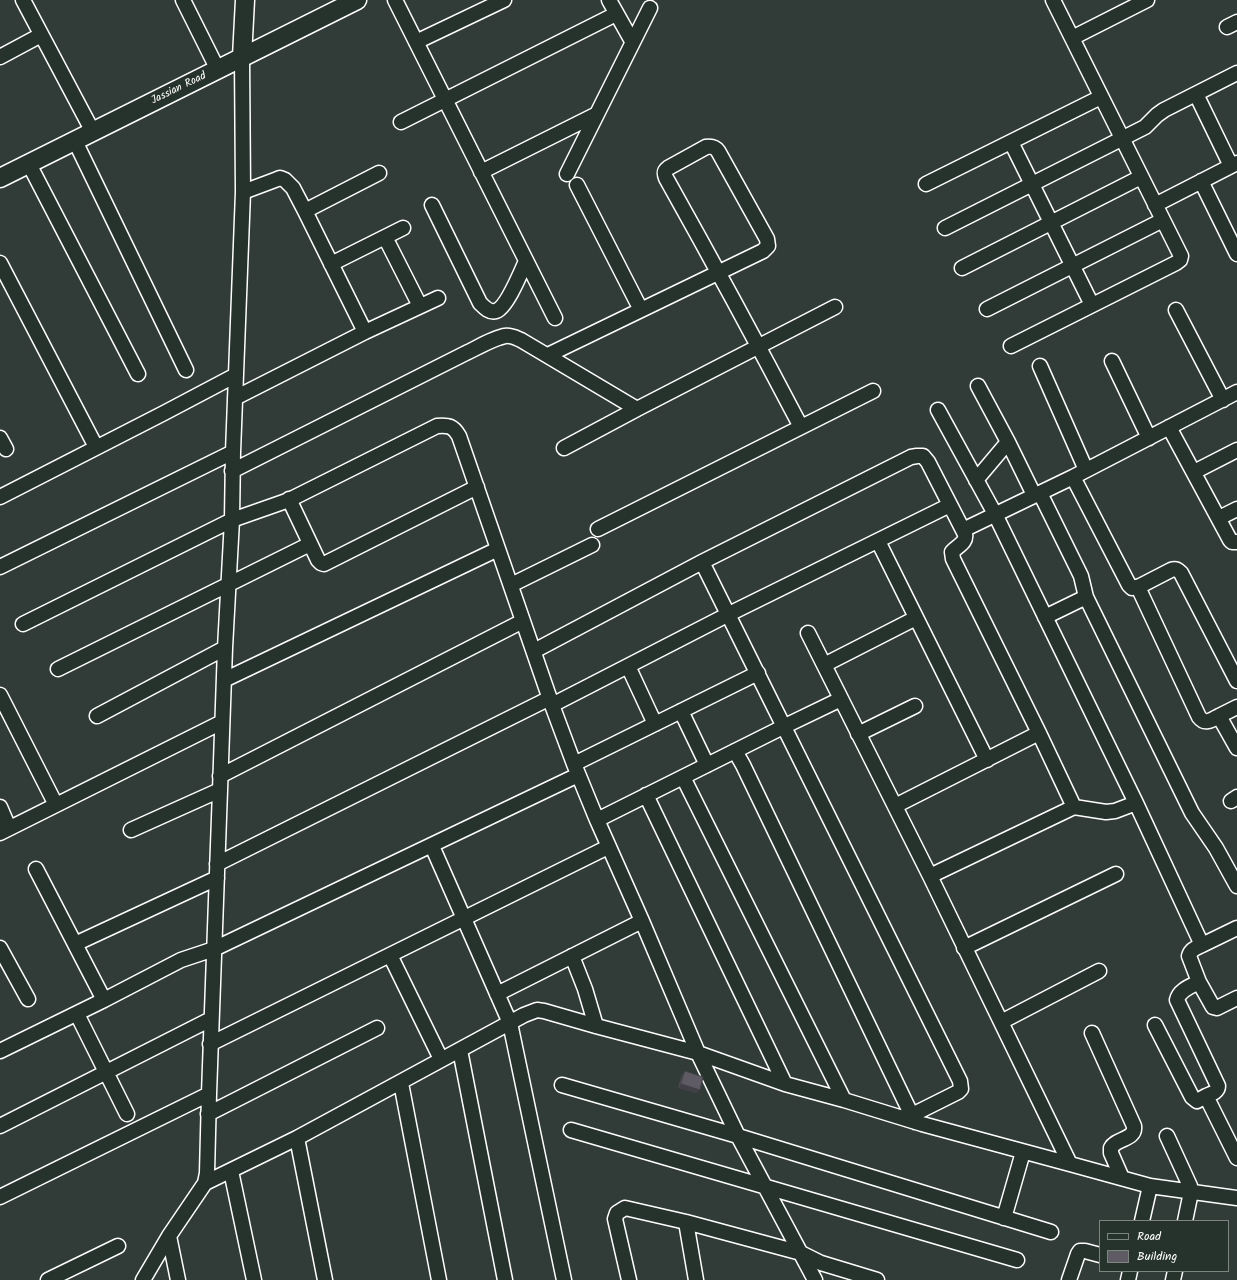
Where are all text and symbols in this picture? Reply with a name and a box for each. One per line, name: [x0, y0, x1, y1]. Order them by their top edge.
street label: Jassian Road: [149, 70, 209, 108]
legend: [1099, 1220, 1229, 1272]
text: Road: [1137, 1227, 1161, 1246]
text: Building: [1137, 1247, 1177, 1266]

